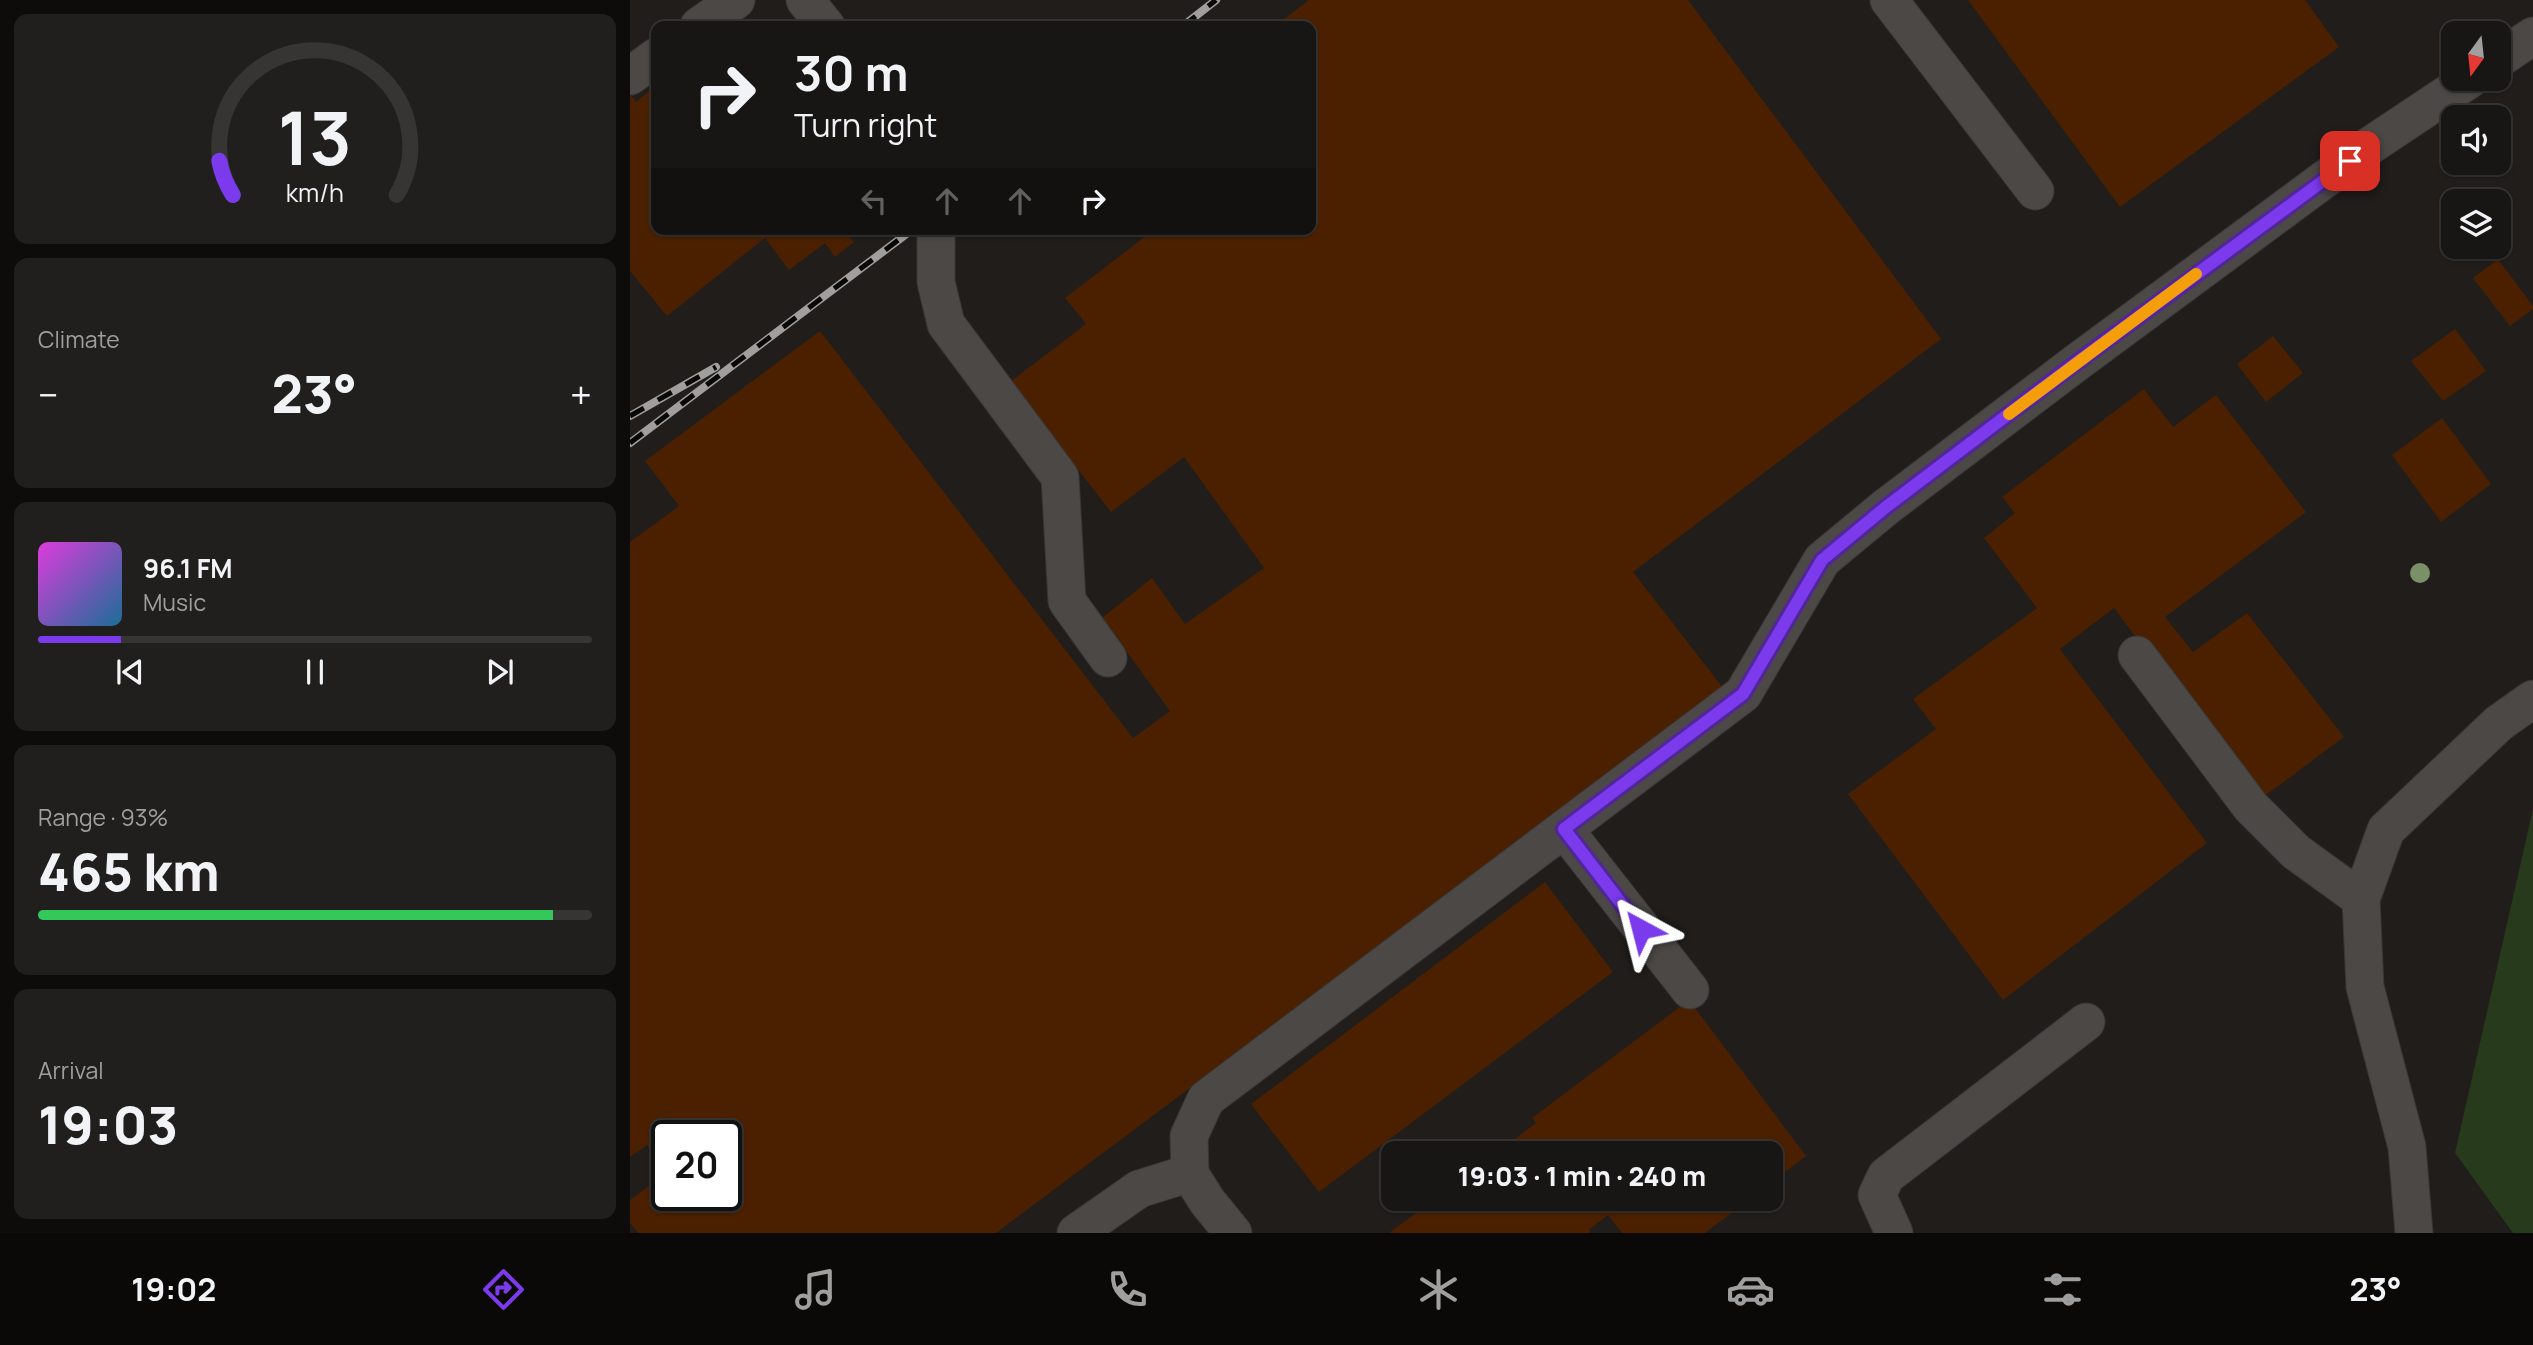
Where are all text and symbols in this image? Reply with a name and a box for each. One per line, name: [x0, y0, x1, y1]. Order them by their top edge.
north arrow: [2441, 21, 2511, 91]
map controls: [2441, 21, 2511, 259]
text: 30 m: [794, 39, 909, 106]
icon: right: [679, 49, 770, 140]
text: 13: [278, 87, 352, 187]
text: Turn right: [794, 103, 937, 147]
button: sound: [2441, 105, 2511, 175]
pin: [2320, 131, 2380, 191]
icon: arrive: [2331, 142, 2369, 180]
text: km/h: [286, 175, 344, 210]
icon: left: [855, 182, 893, 220]
icon: ahead: [928, 182, 966, 220]
icon: ahead: [1001, 182, 1039, 220]
icon: right: [1074, 182, 1112, 220]
button: layers: [2441, 189, 2511, 259]
text: Climate: [38, 323, 120, 355]
text: 23°: [272, 358, 357, 429]
text: −: [38, 368, 59, 420]
text: +: [570, 368, 592, 420]
text: 96.1 FM: [143, 550, 233, 586]
text: Music: [143, 586, 206, 618]
icon: previous: [111, 653, 149, 691]
icon: pause: [296, 653, 334, 691]
icon: next: [481, 653, 519, 691]
text: Range · 93%: [38, 801, 168, 833]
text: 465 km: [38, 836, 220, 907]
position arrow: [1604, 892, 1678, 966]
text: Arrival: [38, 1054, 104, 1086]
text: 19:03: [38, 1089, 178, 1160]
speed limit sign: 20: [651, 1120, 742, 1211]
text: 19:03 · 1 min · 240 m: [1458, 1158, 1706, 1194]
icon: directions: [479, 1265, 528, 1314]
icon: music: [791, 1265, 840, 1314]
icon: phone: [1103, 1265, 1152, 1314]
icon: climate: [1414, 1265, 1463, 1314]
icon: car: [1726, 1265, 1775, 1314]
icon: filters: [2038, 1265, 2087, 1314]
text: 19:02: [131, 1267, 216, 1311]
text: 23°: [2349, 1267, 2402, 1311]

